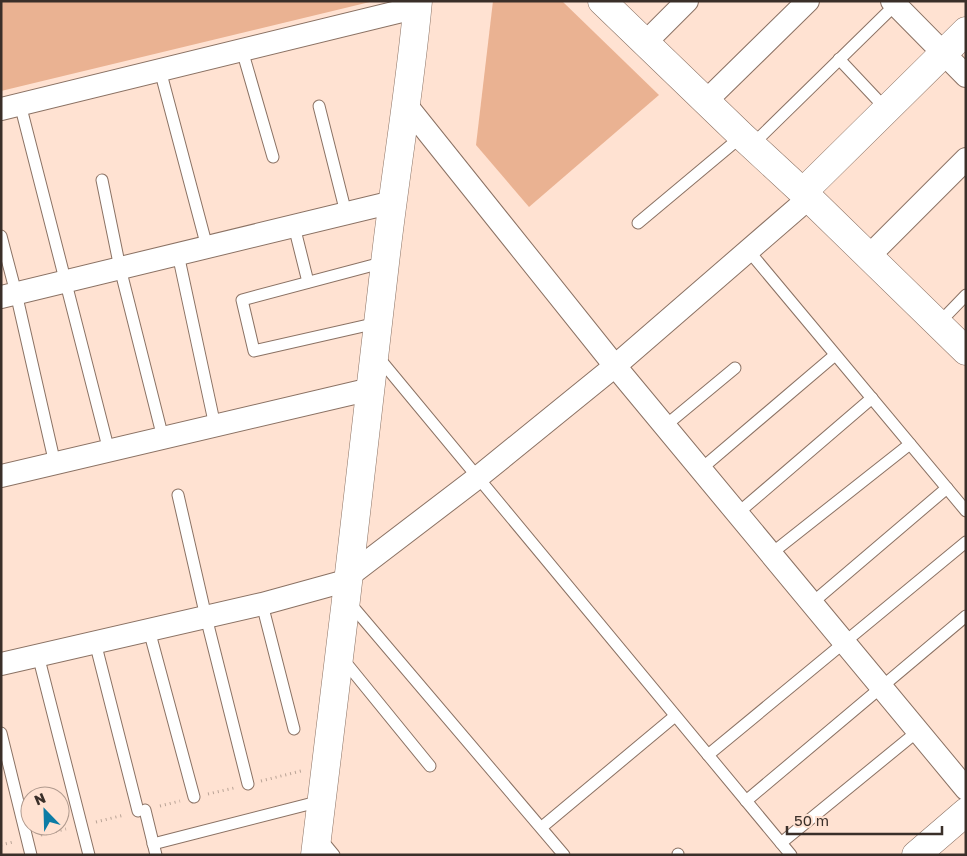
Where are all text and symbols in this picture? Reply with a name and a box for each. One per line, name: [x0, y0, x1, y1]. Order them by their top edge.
north arrow: [20, 786, 70, 836]
text: N: [32, 789, 48, 808]
scale bar: [787, 804, 942, 836]
text: 50 m: [794, 811, 829, 829]

